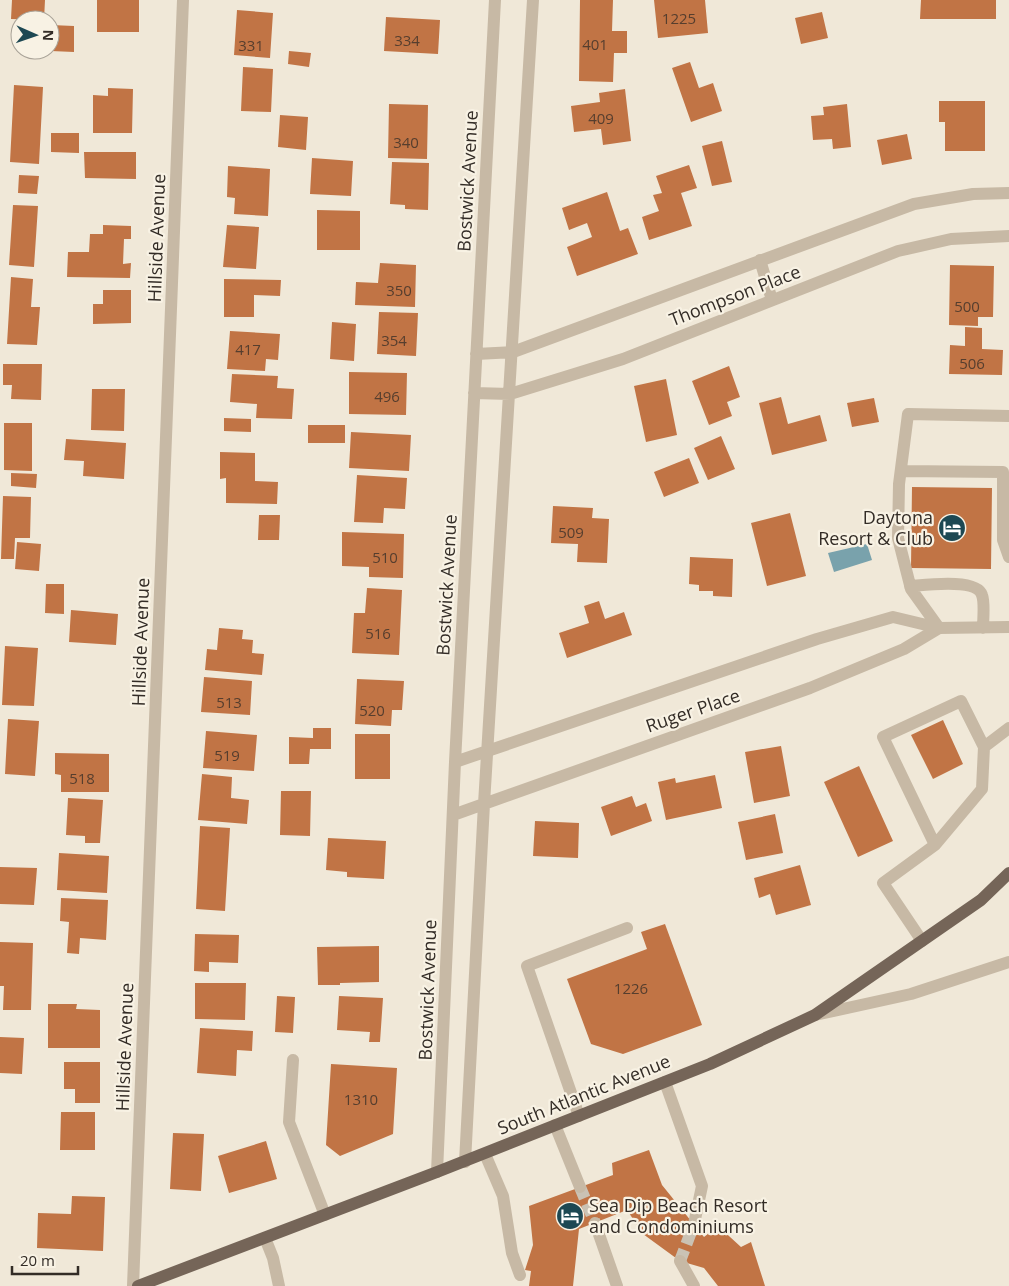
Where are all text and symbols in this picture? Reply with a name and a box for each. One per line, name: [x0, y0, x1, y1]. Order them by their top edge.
house number: 1225: [662, 8, 696, 28]
north arrow: [10, 10, 60, 60]
text: N: [39, 29, 58, 41]
house number: 334: [394, 30, 420, 50]
house number: 401: [582, 34, 608, 54]
house number: 331: [238, 35, 264, 55]
house number: 409: [588, 108, 614, 128]
street label: Bostwick Avenue: [451, 110, 483, 252]
house number: 340: [393, 132, 419, 152]
street label: Hillside Avenue: [142, 173, 170, 303]
street label: Thompson Place: [666, 259, 804, 331]
house number: 350: [386, 280, 412, 300]
house number: 500: [954, 296, 980, 316]
house number: 354: [381, 330, 407, 350]
house number: 417: [235, 339, 261, 359]
house number: 506: [959, 353, 985, 373]
house number: 496: [374, 386, 400, 406]
place label: Daytona Resort & Club: [818, 505, 933, 550]
hotel icon: Daytona Resort & Club: [937, 513, 967, 543]
street label: Bostwick Avenue: [430, 514, 462, 656]
house number: 509: [558, 522, 584, 542]
house number: 510: [372, 547, 398, 567]
street label: Hillside Avenue: [126, 577, 154, 707]
house number: 516: [365, 623, 391, 643]
street label: Ruger Place: [642, 683, 743, 737]
house number: 513: [216, 692, 242, 712]
house number: 520: [359, 700, 385, 720]
house number: 519: [214, 745, 240, 765]
house number: 518: [69, 768, 95, 788]
street label: Bostwick Avenue: [413, 919, 441, 1061]
house number: 1226: [614, 978, 648, 998]
street label: Hillside Avenue: [110, 982, 138, 1112]
street label: South Atlantic Avenue: [494, 1048, 674, 1140]
house number: 1310: [344, 1089, 378, 1109]
place label: Sea Dip Beach Resort and Condominiums: [589, 1193, 767, 1238]
hotel icon: Sea Dip Beach Resort and Condominiums: [555, 1201, 585, 1231]
scale bar: [12, 1244, 79, 1276]
text: 20 m: [20, 1250, 55, 1270]

